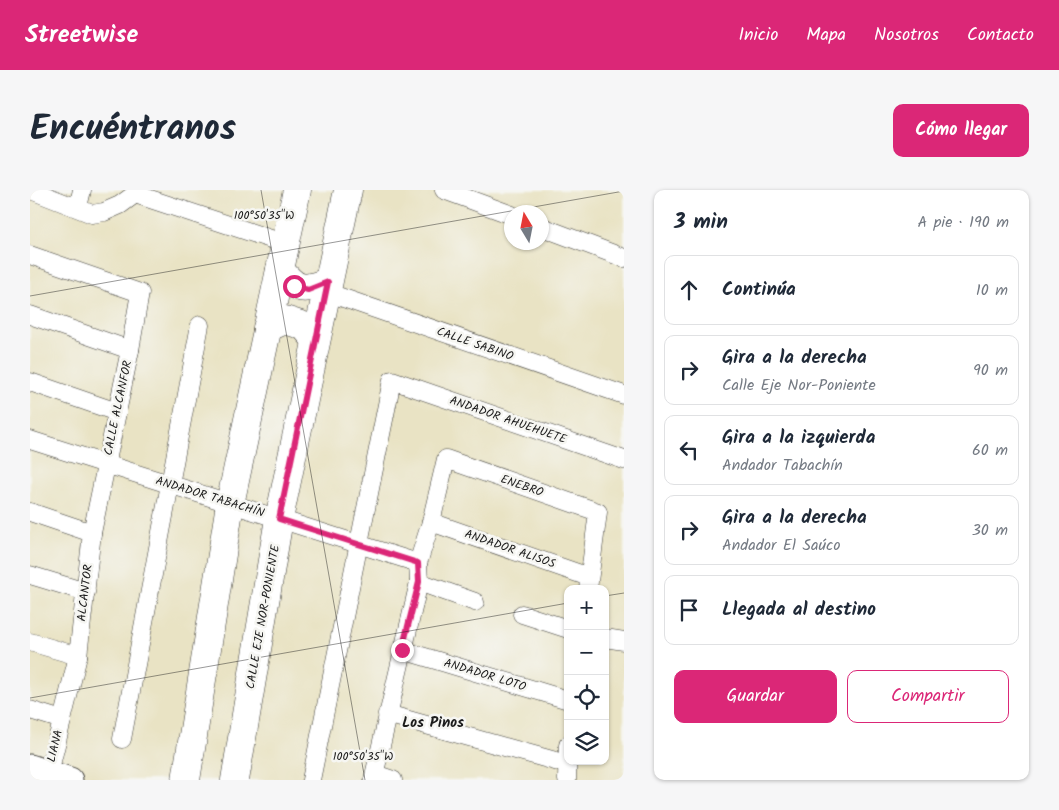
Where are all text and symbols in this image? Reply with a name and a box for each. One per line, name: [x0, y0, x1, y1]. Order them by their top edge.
text: Streetwise: [25, 16, 138, 55]
text: Inicio: [738, 21, 778, 50]
text: Mapa: [806, 21, 846, 50]
text: Nosotros: [874, 21, 939, 50]
text: Contacto: [967, 21, 1034, 50]
text: Encuéntranos: [30, 102, 236, 158]
button: Cómo llegar: [893, 104, 1029, 157]
north arrow: [504, 205, 549, 250]
text: 100°50'35"W: [234, 206, 294, 225]
text: 3 min: [674, 206, 728, 239]
text: A pie · 190 m: [918, 210, 1009, 235]
route start: [283, 275, 306, 298]
text: Continúa: [722, 275, 796, 305]
icon: ahead: [675, 276, 703, 304]
text: 10 m: [976, 278, 1008, 303]
street label: CALLE SABINO: [434, 322, 516, 366]
text: Gira a la derecha: [722, 343, 867, 373]
icon: right: [675, 356, 703, 384]
text: 90 m: [973, 358, 1008, 383]
street label: CALLE ALCANFOR: [99, 359, 137, 457]
text: Calle Eje Nor-Poniente: [722, 373, 876, 398]
street label: ANDADOR AHUEHUETE: [447, 391, 570, 449]
text: Gira a la izquierda: [722, 423, 875, 453]
icon: left: [675, 436, 703, 464]
text: 60 m: [972, 438, 1008, 463]
text: Andador Tabachín: [722, 453, 843, 478]
street label: ENEBRO: [498, 470, 547, 502]
street label: ANDADOR TABACHÍN: [153, 471, 267, 523]
text: Gira a la derecha: [722, 503, 867, 533]
icon: right: [675, 516, 703, 544]
text: 30 m: [972, 518, 1008, 543]
street label: ANDADOR ALISOS: [462, 525, 559, 574]
text: Andador El Saúco: [722, 533, 840, 558]
street label: CALLE EJE NOR-PONIENTE: [241, 542, 285, 691]
street label: ALCANTOR: [72, 563, 98, 623]
map controls: [564, 585, 609, 765]
button: +: [564, 585, 609, 630]
text: Llegada al destino: [722, 595, 876, 625]
icon: arrive: [675, 596, 703, 624]
button: −: [564, 630, 609, 675]
route end: [391, 639, 414, 662]
street label: ANDADOR LOTO: [442, 653, 529, 697]
button: Guardar: [674, 670, 837, 723]
button: Compartir: [847, 670, 1009, 723]
button: locate: [564, 675, 609, 720]
district label: Los Pinos: [402, 711, 464, 735]
button: layers: [564, 720, 609, 765]
street label: LIANA: [42, 728, 68, 764]
text: 100°50'35"W: [333, 747, 393, 766]

